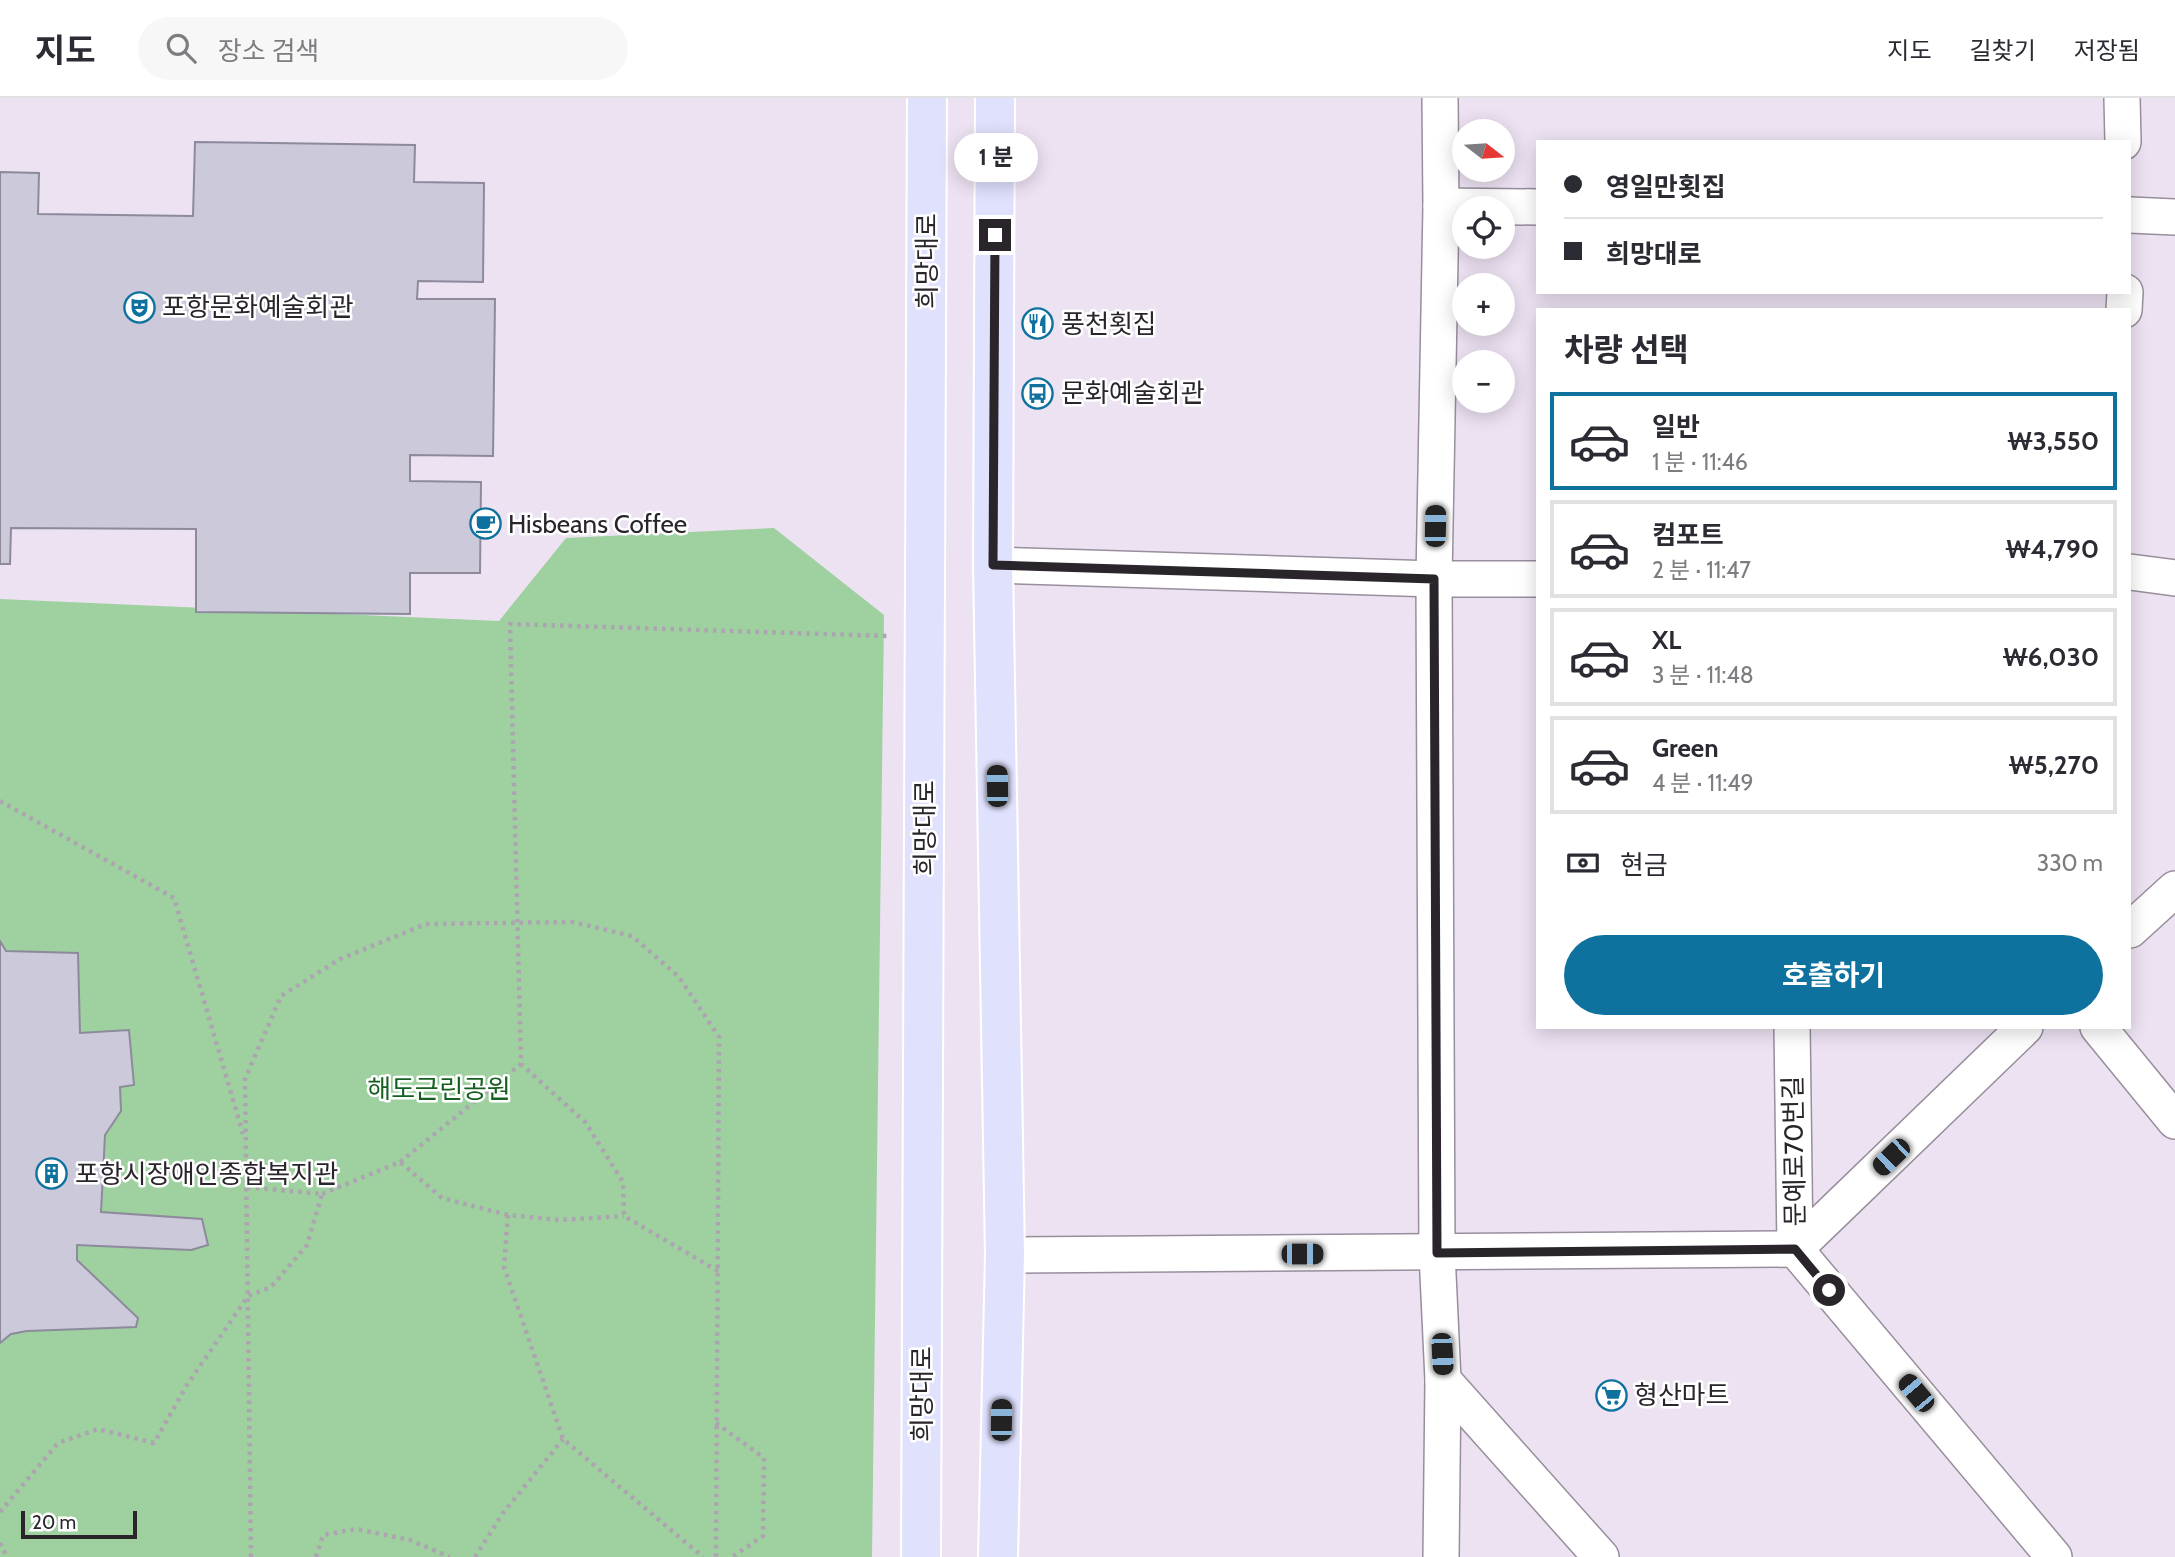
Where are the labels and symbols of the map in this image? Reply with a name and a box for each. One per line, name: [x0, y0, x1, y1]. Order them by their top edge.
north arrow: [1452, 119, 1516, 182]
callout: 1 분: [953, 134, 1037, 183]
street label: 희망대로: [911, 213, 943, 309]
route end: [979, 219, 1011, 251]
theatre icon: 포항문화예술회관: [122, 290, 156, 324]
place label: 포항문화예술회관: [162, 291, 353, 323]
restaurant icon: 풍천횟집: [1021, 307, 1055, 341]
place label: 풍천횟집: [1061, 308, 1157, 340]
bus stop icon: 문화예술회관: [1021, 376, 1055, 410]
place label: 문화예술회관: [1061, 377, 1205, 409]
car: [1425, 505, 1446, 547]
cafe icon: Hisbeans Coffee: [468, 507, 502, 541]
place label: Hisbeans Coffee: [508, 508, 687, 540]
car: [987, 765, 1008, 807]
street label: 희망대로: [909, 780, 941, 876]
park label: 해도근린공원: [367, 1073, 511, 1105]
street label: 문예로70번길: [1777, 1075, 1811, 1227]
car: [1869, 1135, 1914, 1179]
building icon: 포항시장애인종합복지관: [35, 1157, 69, 1191]
place label: 포항시장애인종합복지관: [75, 1158, 338, 1190]
car: [1282, 1244, 1324, 1265]
route start: [1813, 1274, 1845, 1306]
car: [1431, 1332, 1454, 1376]
street label: 희망대로: [906, 1346, 938, 1442]
car: [1895, 1370, 1938, 1416]
supermarket icon: 형산마트: [1594, 1378, 1628, 1412]
place label: 형산마트: [1634, 1379, 1730, 1411]
car: [991, 1399, 1012, 1441]
scale bar: [21, 1508, 136, 1540]

